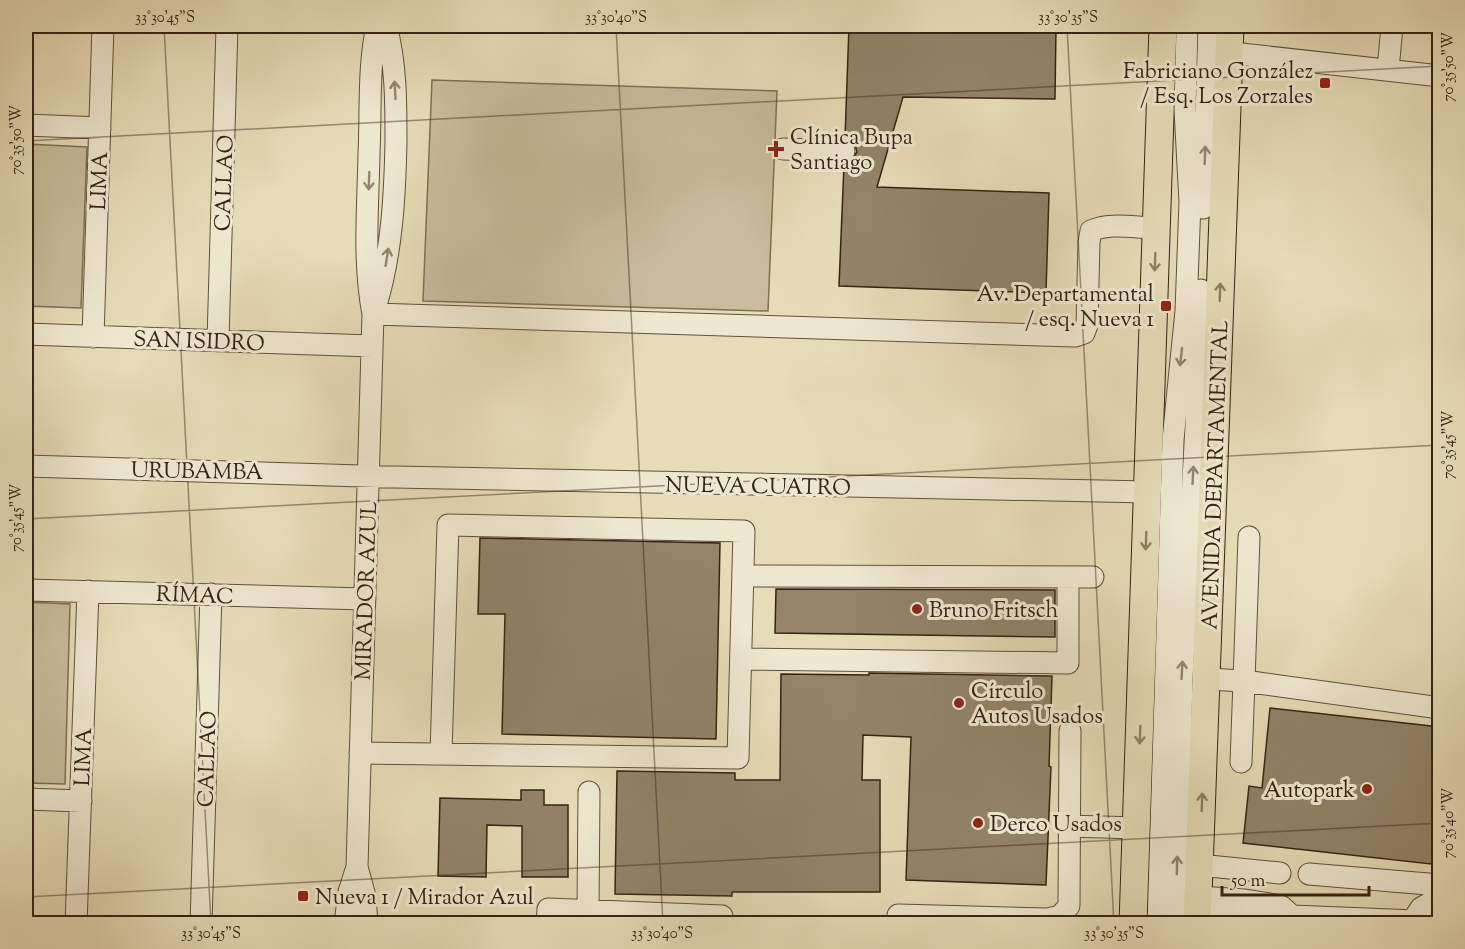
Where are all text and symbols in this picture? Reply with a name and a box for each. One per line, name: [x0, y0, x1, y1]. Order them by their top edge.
text: 33°30'45"S: [135, 8, 195, 29]
text: 33°30'40"S: [585, 8, 647, 29]
text: 33°30'35"S: [1038, 8, 1098, 29]
text: 70°35'50"W: [1439, 32, 1460, 102]
place label: Fabriciano González / Esq. Los Zorzales: [1123, 57, 1313, 114]
marker: Fabriciano González / Esq. Los Zorzales: [1318, 76, 1332, 90]
one-way arrow: [390, 80, 401, 100]
text: 70°35'50"W: [7, 105, 28, 175]
place label: Clínica Bupa Santiago: [790, 123, 913, 180]
street label: CALLAO: [208, 134, 244, 232]
marker: Clínica Bupa Santiago: [767, 140, 785, 158]
one-way arrow: [1199, 145, 1211, 165]
street label: LIMA: [84, 151, 118, 211]
one-way arrow: [363, 170, 374, 190]
one-way arrow: [381, 248, 392, 268]
one-way arrow: [1150, 251, 1161, 271]
place label: Av. Departamental / esq. Nueva 1: [977, 280, 1155, 337]
one-way arrow: [1215, 283, 1226, 303]
marker: Av. Departamental / esq. Nueva 1: [1159, 299, 1173, 313]
street label: AVENIDA DEPARTAMENTAL: [1196, 320, 1238, 630]
street label: SAN ISIDRO: [133, 325, 265, 361]
one-way arrow: [1175, 347, 1186, 367]
text: 70°35'45"W: [1439, 411, 1460, 479]
street label: URUBAMBA: [130, 456, 264, 490]
one-way arrow: [1188, 466, 1199, 486]
street label: NUEVA CUATRO: [665, 470, 851, 506]
text: 70°35'45"W: [7, 484, 28, 552]
street label: MIRADOR AZUL: [349, 501, 387, 681]
one-way arrow: [1140, 530, 1152, 550]
street label: RÍMAC: [155, 579, 234, 614]
place label: Bruno Fritsch: [929, 596, 1059, 628]
marker: Bruno Fritsch: [910, 602, 924, 616]
one-way arrow: [1177, 661, 1188, 681]
place label: Círculo Autos Usados: [971, 677, 1103, 734]
marker: Círculo Autos Usados: [952, 696, 966, 710]
street label: CALLAO: [191, 710, 227, 808]
one-way arrow: [1134, 725, 1145, 745]
street label: LIMA: [68, 727, 102, 787]
place label: Autopark: [1264, 776, 1355, 808]
marker: Autopark: [1360, 782, 1374, 796]
text: 70°35'40"W: [1439, 787, 1460, 858]
one-way arrow: [1196, 793, 1207, 813]
place label: Derco Usados: [990, 810, 1122, 842]
marker: Derco Usados: [971, 816, 985, 830]
one-way arrow: [1171, 856, 1183, 876]
scale bar: [1222, 859, 1369, 897]
text: 50 m: [1230, 869, 1266, 895]
place label: Nueva 1 / Mirador Azul: [315, 883, 534, 915]
marker: Nueva 1 / Mirador Azul: [296, 889, 310, 903]
text: 33°30'45"S: [181, 924, 241, 945]
text: 33°30'40"S: [631, 924, 693, 945]
text: 33°30'35"S: [1084, 924, 1144, 945]

